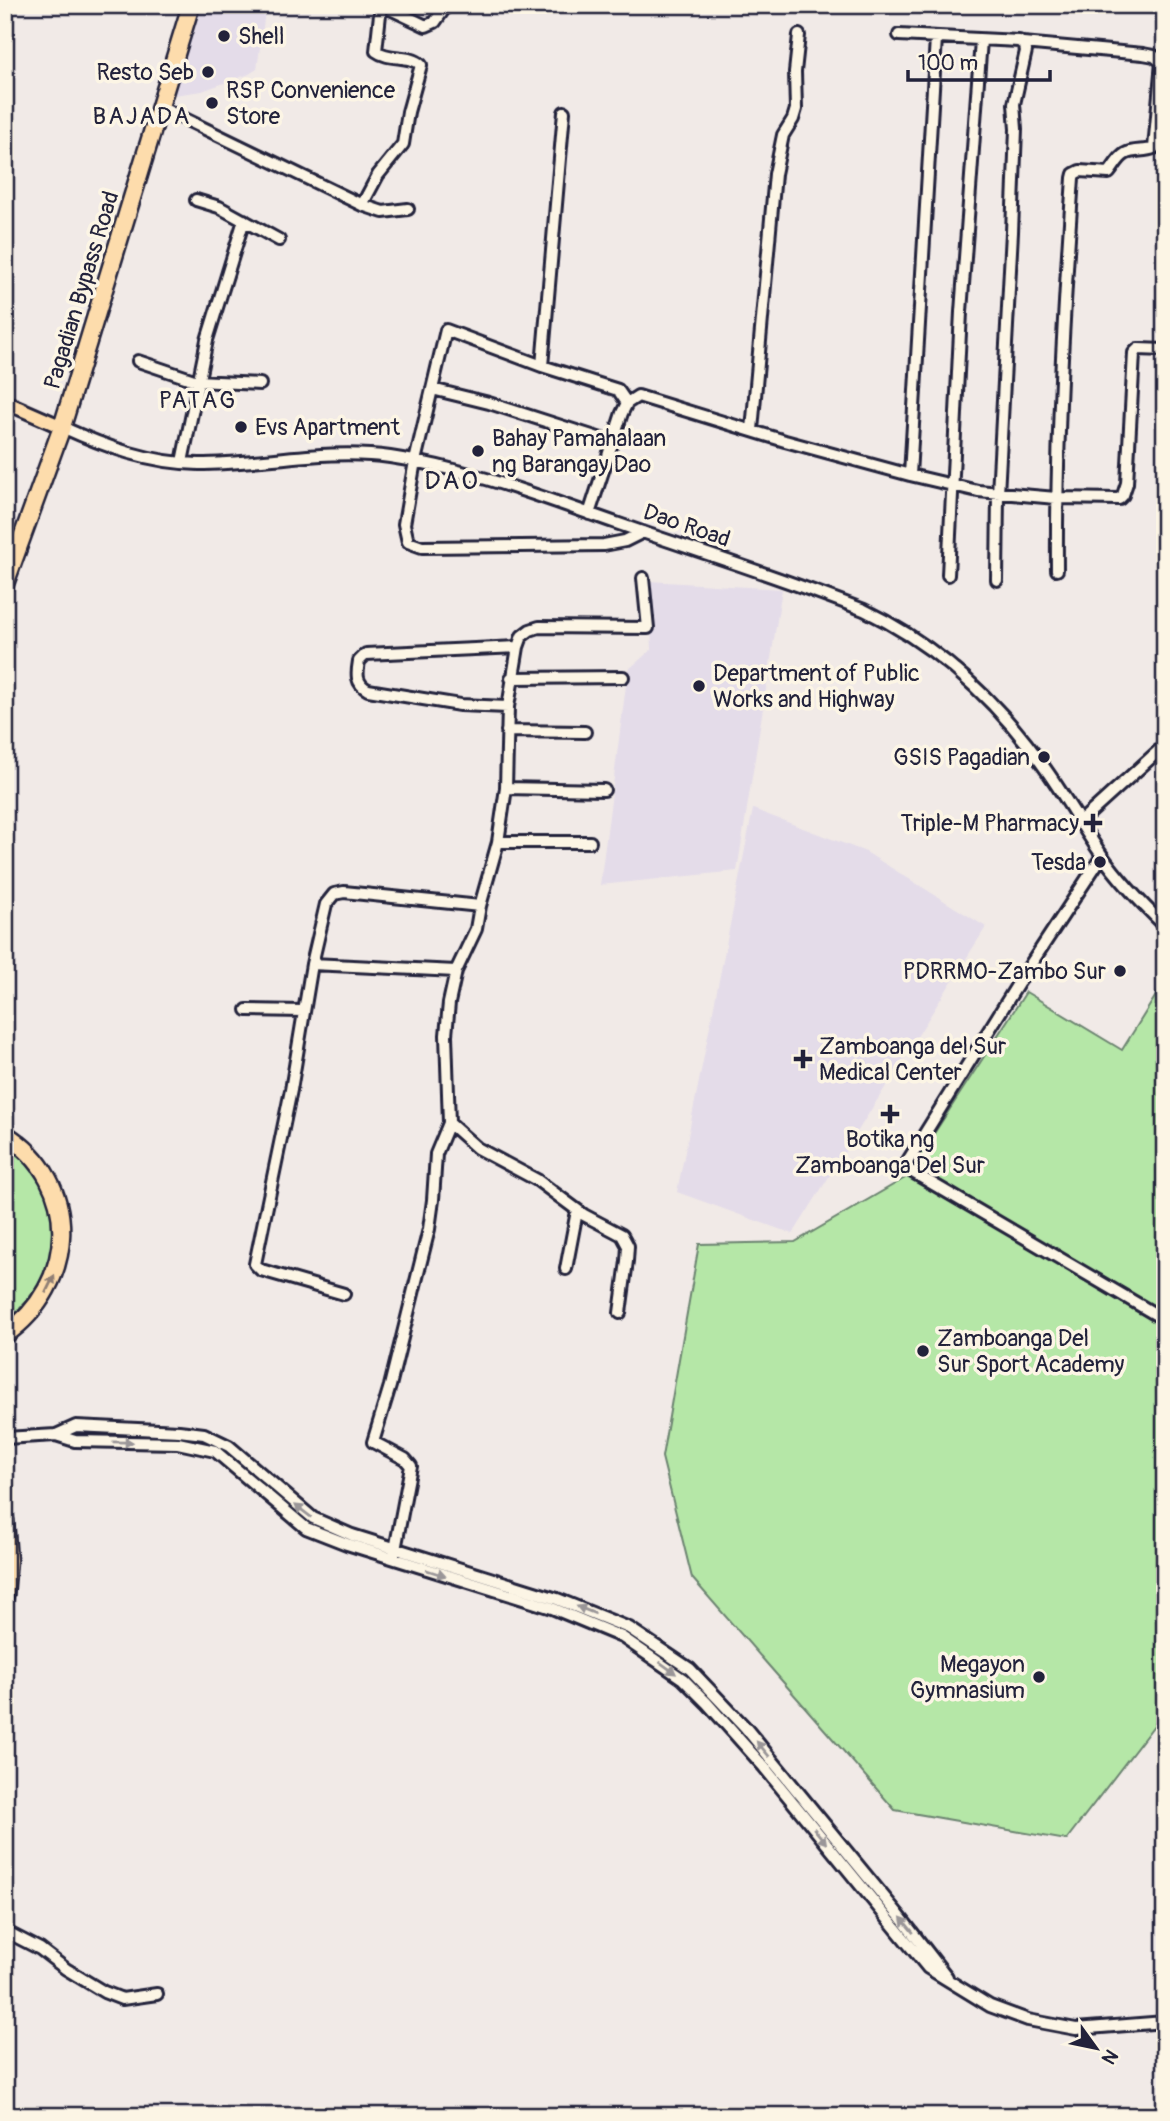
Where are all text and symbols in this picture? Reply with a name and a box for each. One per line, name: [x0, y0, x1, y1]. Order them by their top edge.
place label: Shell: [238, 22, 284, 51]
marker: Shell: [216, 28, 232, 44]
scale bar: [908, 38, 1049, 82]
text: 100 m: [918, 50, 978, 77]
place label: Resto Seb: [96, 58, 194, 87]
marker: Resto Seb: [200, 64, 216, 80]
place label: RSP Convenience Store: [226, 76, 396, 131]
marker: RSP Convenience Store: [204, 95, 220, 111]
district label: BAJADA: [93, 102, 191, 131]
street label: Pagadian Bypass Road: [38, 188, 125, 393]
district label: PATAG: [159, 386, 237, 415]
place label: Evs Apartment: [255, 413, 401, 442]
marker: Evs Apartment: [233, 419, 249, 435]
place label: Bahay Pamahalaan ng Barangay Dao: [492, 424, 666, 479]
marker: Bahay Pamahalaan ng Barangay Dao: [470, 443, 486, 459]
district label: DAO: [424, 465, 480, 497]
street label: Dao Road: [640, 497, 734, 554]
place label: Department of Public Works and Highway: [713, 659, 920, 714]
marker: Department of Public Works and Highway: [691, 678, 707, 694]
place label: GSIS Pagadian: [893, 743, 1030, 772]
marker: GSIS Pagadian: [1036, 749, 1052, 765]
place label: Triple-M Pharmacy: [901, 809, 1079, 838]
marker: Triple-M Pharmacy: [1085, 815, 1101, 831]
place label: Tesda: [1031, 848, 1086, 877]
marker: Tesda: [1092, 854, 1108, 870]
place label: PDRRMO-Zambo Sur: [903, 957, 1106, 986]
marker: PDRRMO-Zambo Sur: [1112, 963, 1128, 979]
place label: Zamboanga del Sur Medical Center: [819, 1032, 1006, 1087]
marker: Zamboanga del Sur Medical Center: [793, 1049, 813, 1069]
marker: Botika ng Zamboanga Del Sur: [882, 1106, 898, 1122]
place label: Botika ng Zamboanga Del Sur: [795, 1125, 985, 1180]
one-way arrow: [44, 1274, 55, 1294]
place label: Zamboanga Del Sur Sport Academy: [937, 1324, 1125, 1379]
marker: Zamboanga Del Sur Sport Academy: [915, 1343, 931, 1359]
one-way arrow: [112, 1436, 134, 1448]
one-way arrow: [294, 1504, 312, 1518]
one-way arrow: [426, 1568, 447, 1578]
one-way arrow: [576, 1605, 597, 1616]
place label: Megayon Gymnasium: [910, 1650, 1025, 1705]
one-way arrow: [659, 1660, 677, 1674]
marker: Megayon Gymnasium: [1031, 1669, 1047, 1685]
one-way arrow: [756, 1740, 771, 1757]
one-way arrow: [812, 1828, 827, 1845]
one-way arrow: [899, 1916, 914, 1934]
north arrow: [1062, 2012, 1132, 2082]
text: N: [1096, 2045, 1123, 2069]

